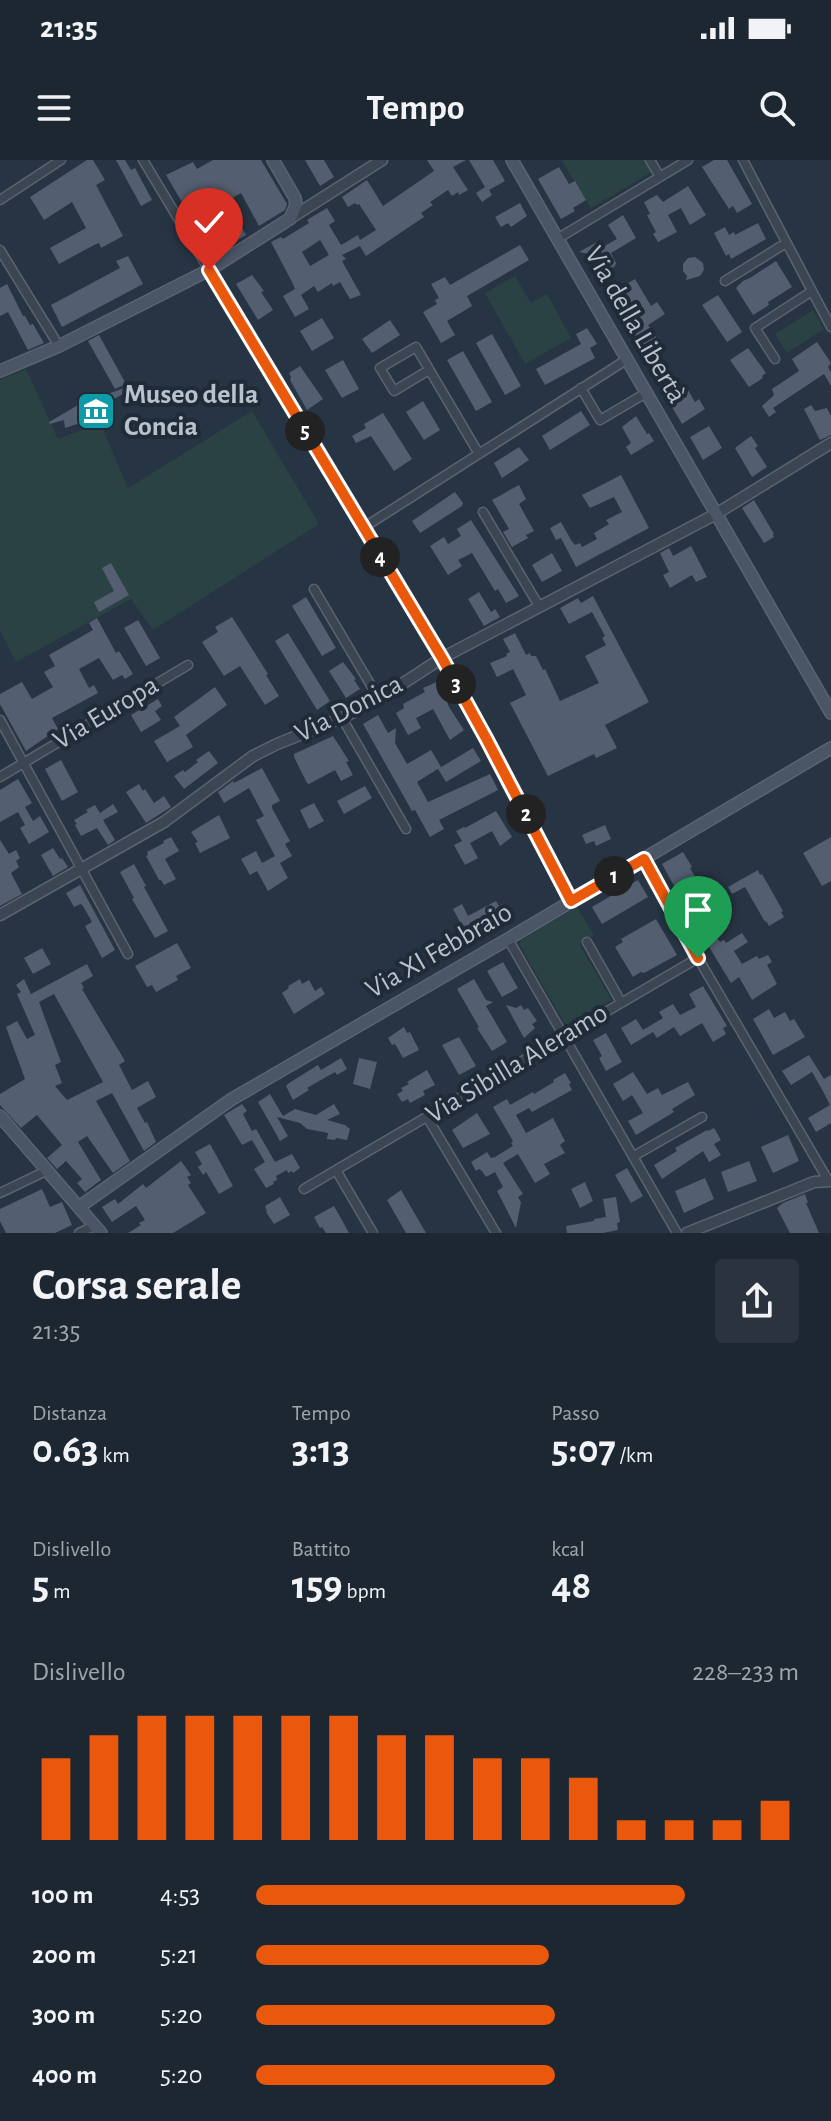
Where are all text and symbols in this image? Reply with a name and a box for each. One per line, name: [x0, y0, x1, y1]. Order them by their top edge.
text: 21:35: [40, 13, 98, 43]
icon: menu: [32, 86, 76, 130]
icon: search: [755, 86, 799, 130]
text: Tempo: [366, 90, 465, 126]
pin: [175, 188, 243, 270]
icon: check: [187, 200, 231, 244]
street label: Via della Libertà: [579, 242, 691, 408]
place label: Museo della Concia: [124, 381, 259, 441]
museum icon: Museo della Concia: [75, 390, 117, 432]
pin: 5: [285, 411, 325, 451]
text: 5: [300, 420, 310, 442]
pin: 4: [360, 537, 400, 577]
text: 4: [374, 546, 386, 568]
pin: 3: [436, 664, 476, 704]
street label: Via Donica: [291, 670, 407, 748]
street label: Via Europa: [49, 671, 163, 755]
text: 3: [451, 673, 461, 695]
pin: 2: [506, 794, 546, 834]
text: 2: [521, 803, 531, 825]
pin: 1: [594, 856, 634, 896]
text: 1: [610, 865, 618, 887]
pin: [664, 876, 732, 958]
icon: arrive: [676, 888, 720, 932]
street label: Via XI Febbraio: [361, 898, 517, 1004]
street label: Via Sibilla Aleramo: [421, 999, 613, 1129]
button: share: [715, 1259, 799, 1343]
text: Corsa serale: [32, 1264, 242, 1308]
text: 21:35: [32, 1318, 80, 1344]
text: Distanza: [32, 1402, 107, 1424]
text: Tempo: [292, 1402, 351, 1424]
text: Passo: [551, 1402, 599, 1424]
text: 0.63: [32, 1430, 99, 1470]
text: 3:13: [292, 1430, 350, 1470]
text: 5:07: [551, 1430, 616, 1470]
text: km: [99, 1444, 130, 1466]
text: /km: [616, 1444, 653, 1466]
text: Dislivello: [32, 1538, 111, 1560]
text: Battito: [292, 1538, 351, 1560]
text: kcal: [551, 1538, 585, 1560]
text: 5: [32, 1566, 49, 1606]
text: 159: [292, 1566, 343, 1606]
text: 48: [551, 1566, 591, 1606]
text: m: [49, 1580, 71, 1602]
text: bpm: [343, 1580, 386, 1602]
text: Dislivello: [32, 1659, 126, 1685]
text: 228–233 m: [692, 1659, 799, 1685]
text: 100 m: [32, 1882, 93, 1908]
text: 4:53: [160, 1882, 200, 1908]
text: 200 m: [32, 1942, 96, 1968]
text: 5:21: [160, 1942, 198, 1968]
text: 300 m: [32, 2002, 95, 2028]
text: 5:20: [160, 2002, 202, 2028]
text: 400 m: [32, 2062, 97, 2088]
text: 5:20: [160, 2062, 202, 2088]

